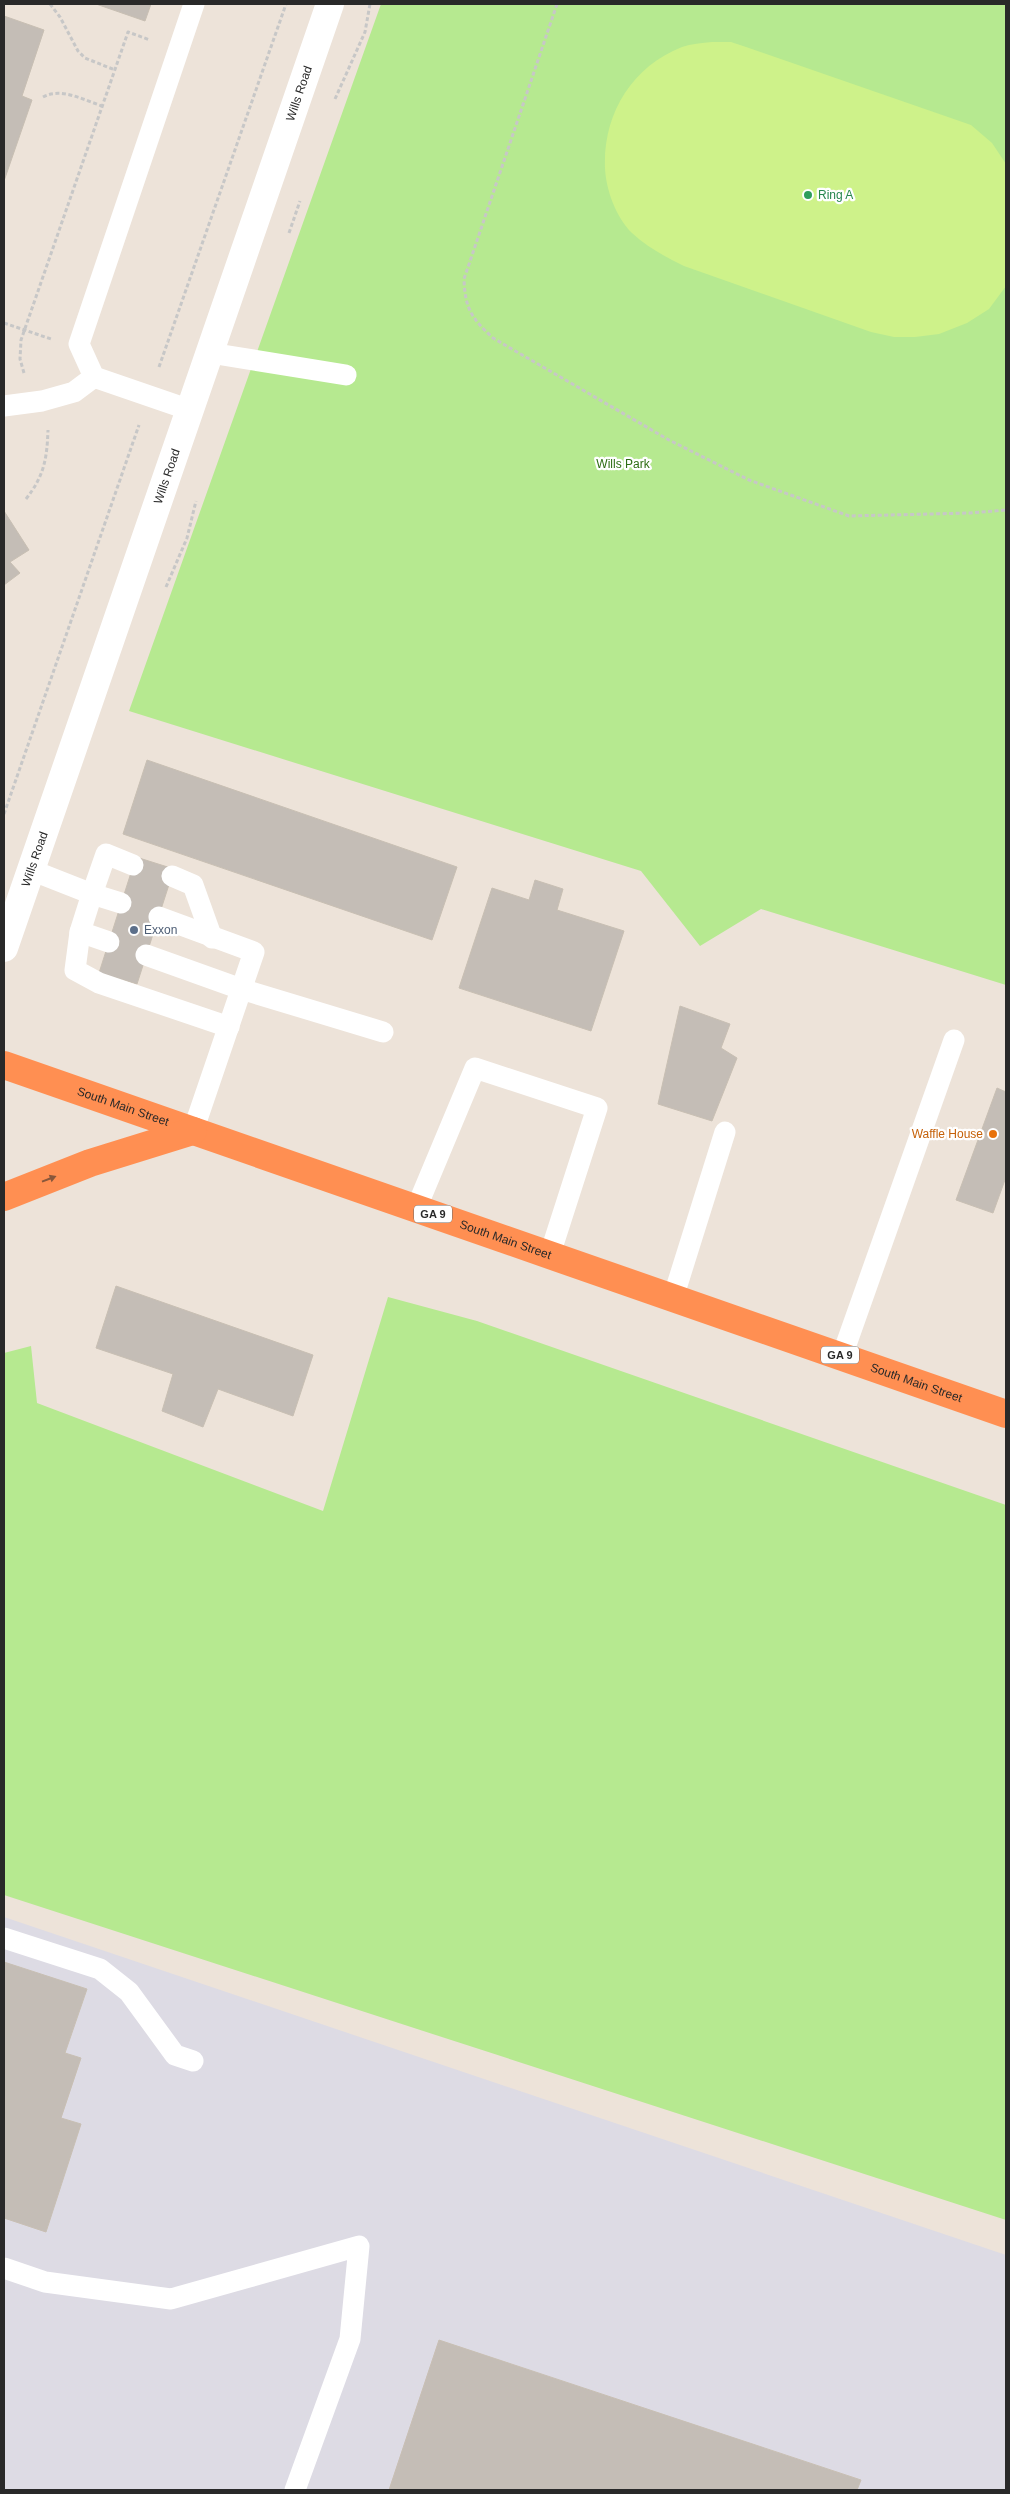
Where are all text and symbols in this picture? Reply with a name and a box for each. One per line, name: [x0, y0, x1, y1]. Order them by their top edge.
street label: Wills Road: [283, 64, 315, 123]
place label: Ring A: [818, 188, 853, 202]
marker: Ring A: [802, 189, 814, 201]
street label: Wills Road: [151, 447, 183, 506]
park label: Wills Park: [596, 457, 651, 471]
street label: Wills Road: [19, 830, 51, 889]
place label: Exxon: [144, 923, 177, 937]
marker: Exxon: [128, 924, 140, 936]
street label: South Main Street: [75, 1084, 171, 1129]
place label: Waffle House: [912, 1127, 983, 1141]
marker: Waffle House: [987, 1128, 999, 1140]
one-way arrow: [42, 1175, 57, 1183]
road number: GA 9: [414, 1206, 452, 1222]
street label: South Main Street: [458, 1217, 554, 1262]
road number: GA 9: [821, 1346, 859, 1364]
street label: South Main Street: [869, 1360, 965, 1405]

